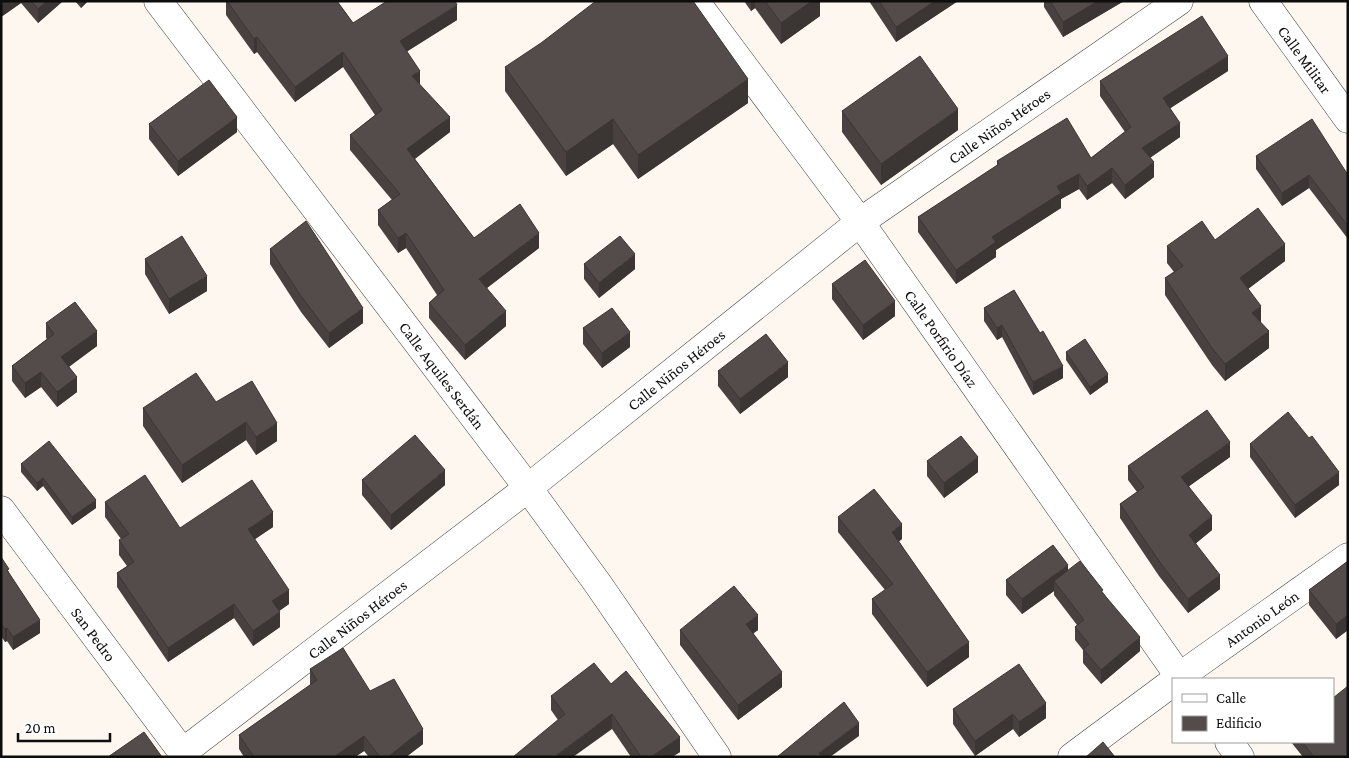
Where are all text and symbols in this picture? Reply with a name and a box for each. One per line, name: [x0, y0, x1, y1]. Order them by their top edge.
street label: Calle Militar: [1275, 23, 1335, 97]
street label: Calle Niños Héroes: [945, 85, 1053, 167]
street label: Calle Porfirio Díaz: [901, 287, 981, 391]
street label: Calle Aquiles Serdán: [396, 319, 488, 433]
street label: Calle Niños Héroes: [624, 326, 728, 414]
street label: Calle Niños Héroes: [304, 576, 410, 662]
street label: Antonio León: [1222, 587, 1302, 650]
street label: San Pedro: [68, 604, 119, 665]
legend: [1172, 678, 1334, 743]
text: Calle: [1216, 690, 1247, 706]
scale bar: [18, 710, 110, 742]
text: Edificio: [1216, 715, 1262, 731]
text: 20 m: [25, 720, 56, 736]

